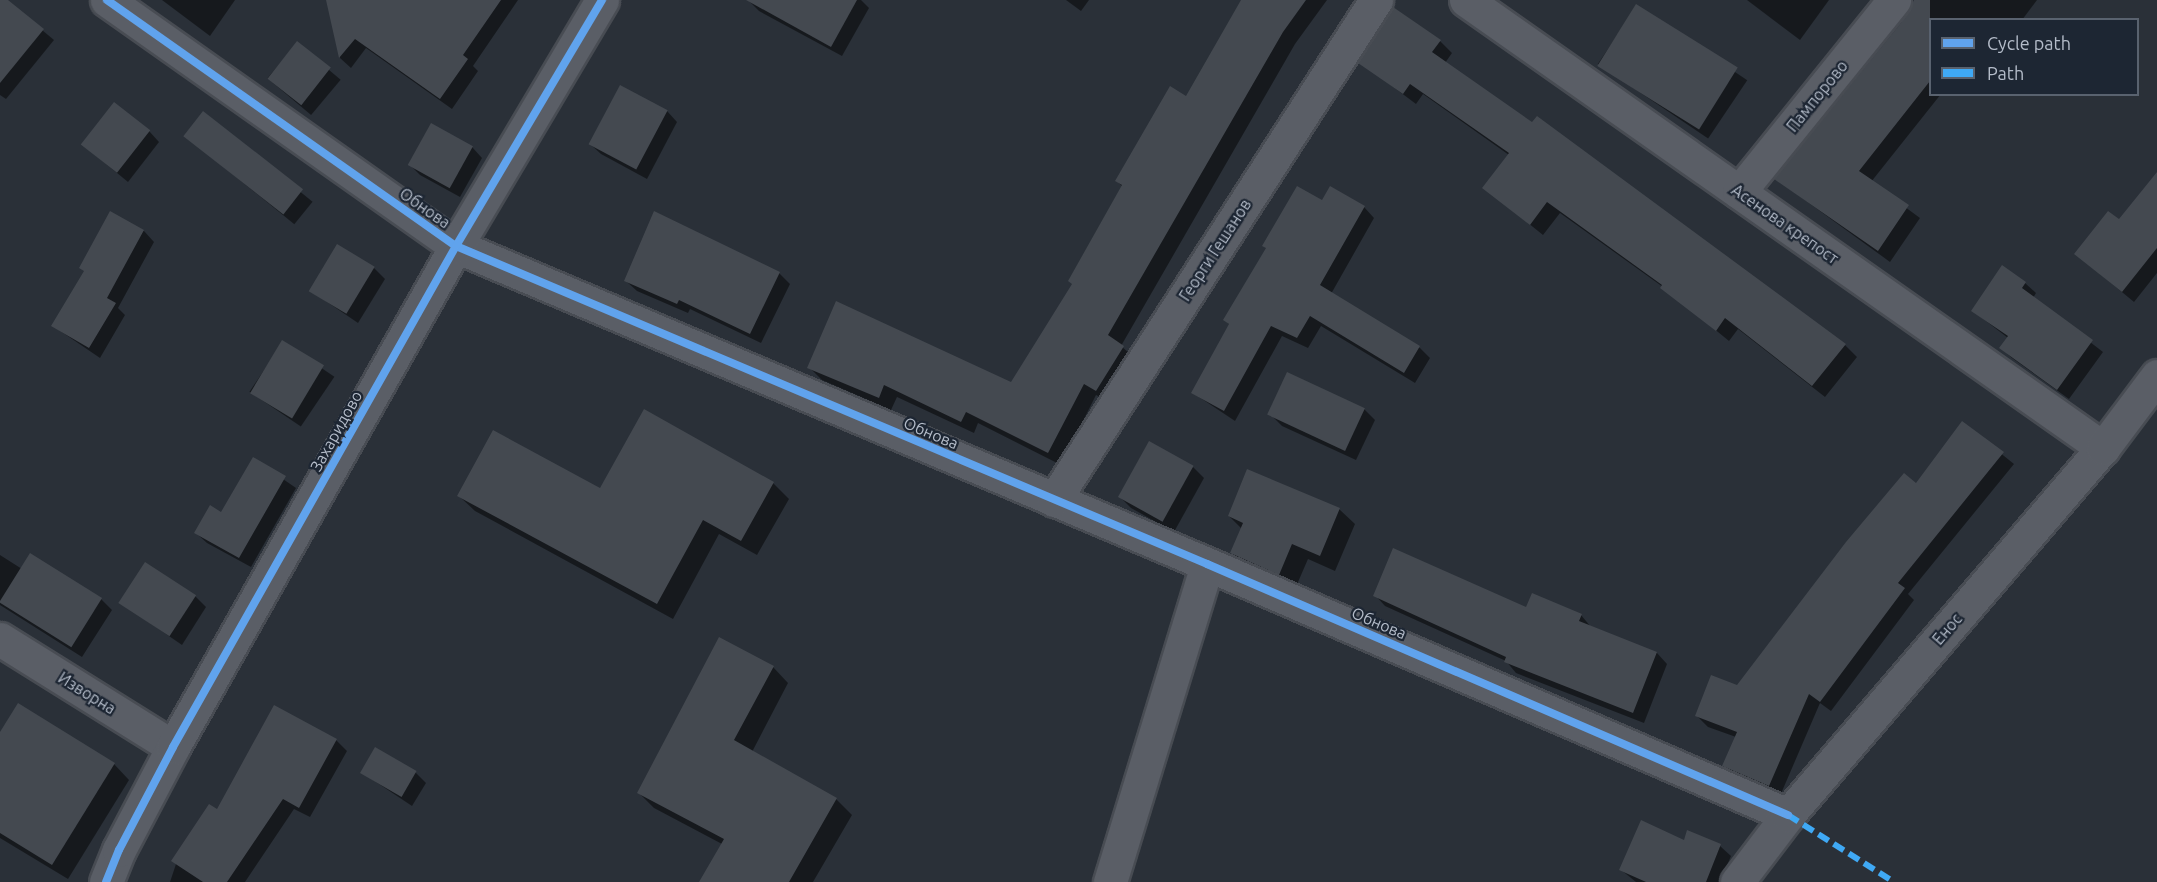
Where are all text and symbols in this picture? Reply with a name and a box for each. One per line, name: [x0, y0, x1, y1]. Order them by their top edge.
legend: [1929, 18, 2139, 96]
text: Cycle path: [1987, 33, 2071, 53]
street label: Пампорово: [1782, 56, 1852, 136]
text: Path: [1987, 63, 2024, 83]
street label: Асенова крепост: [1728, 180, 1842, 268]
street label: Обнова: [396, 184, 454, 232]
street label: Георги Гешанов: [1175, 196, 1255, 304]
street label: Захаридово: [306, 387, 366, 475]
street label: Обнова: [901, 413, 961, 453]
street label: Обнова: [1349, 603, 1409, 643]
street label: Енос: [1928, 609, 1966, 649]
street label: Изворна: [55, 668, 119, 718]

